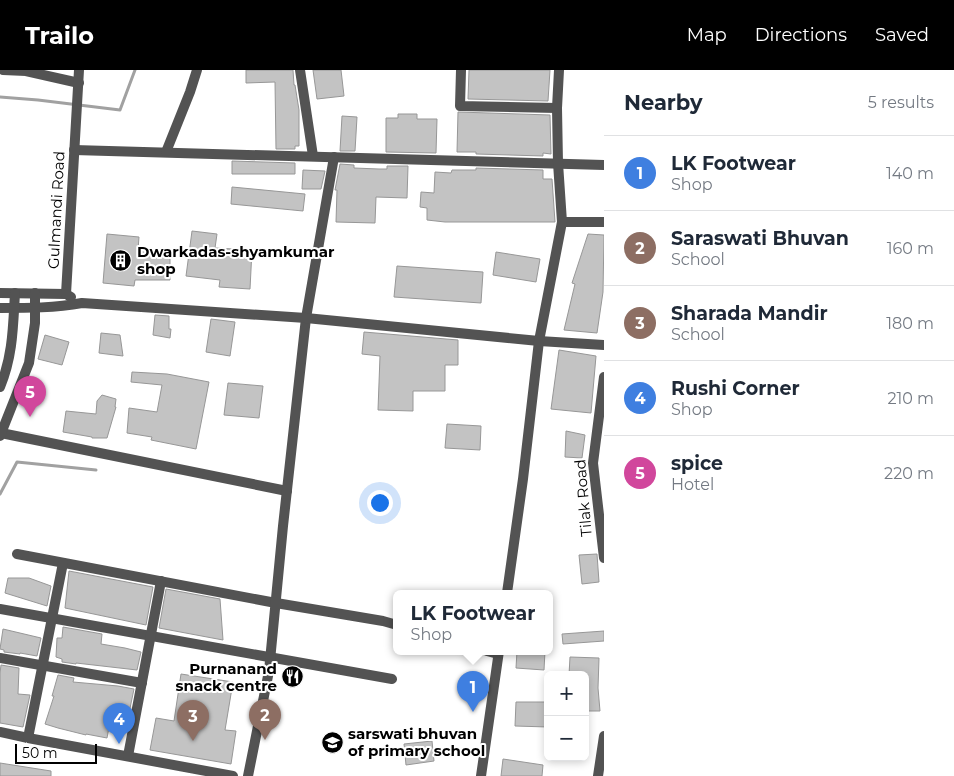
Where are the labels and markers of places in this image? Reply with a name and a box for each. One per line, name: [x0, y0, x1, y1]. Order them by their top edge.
place label: Dwarkadas-shyamkumar shop: [137, 242, 335, 278]
building icon: Dwarkadas-shyamkumar shop: [109, 248, 133, 272]
pin: 5: [14, 376, 46, 417]
place label: Purnanand snack centre: [176, 659, 277, 695]
restaurant icon: Purnanand snack centre: [281, 665, 305, 689]
pin: 1: [457, 671, 489, 712]
pin: 2: [249, 699, 281, 740]
pin: 3: [177, 700, 209, 741]
pin: 4: [103, 703, 135, 744]
place label: sarswati bhuvan of primary school: [348, 724, 485, 760]
school or university icon: sarswati bhuvan of primary school: [320, 730, 344, 754]

